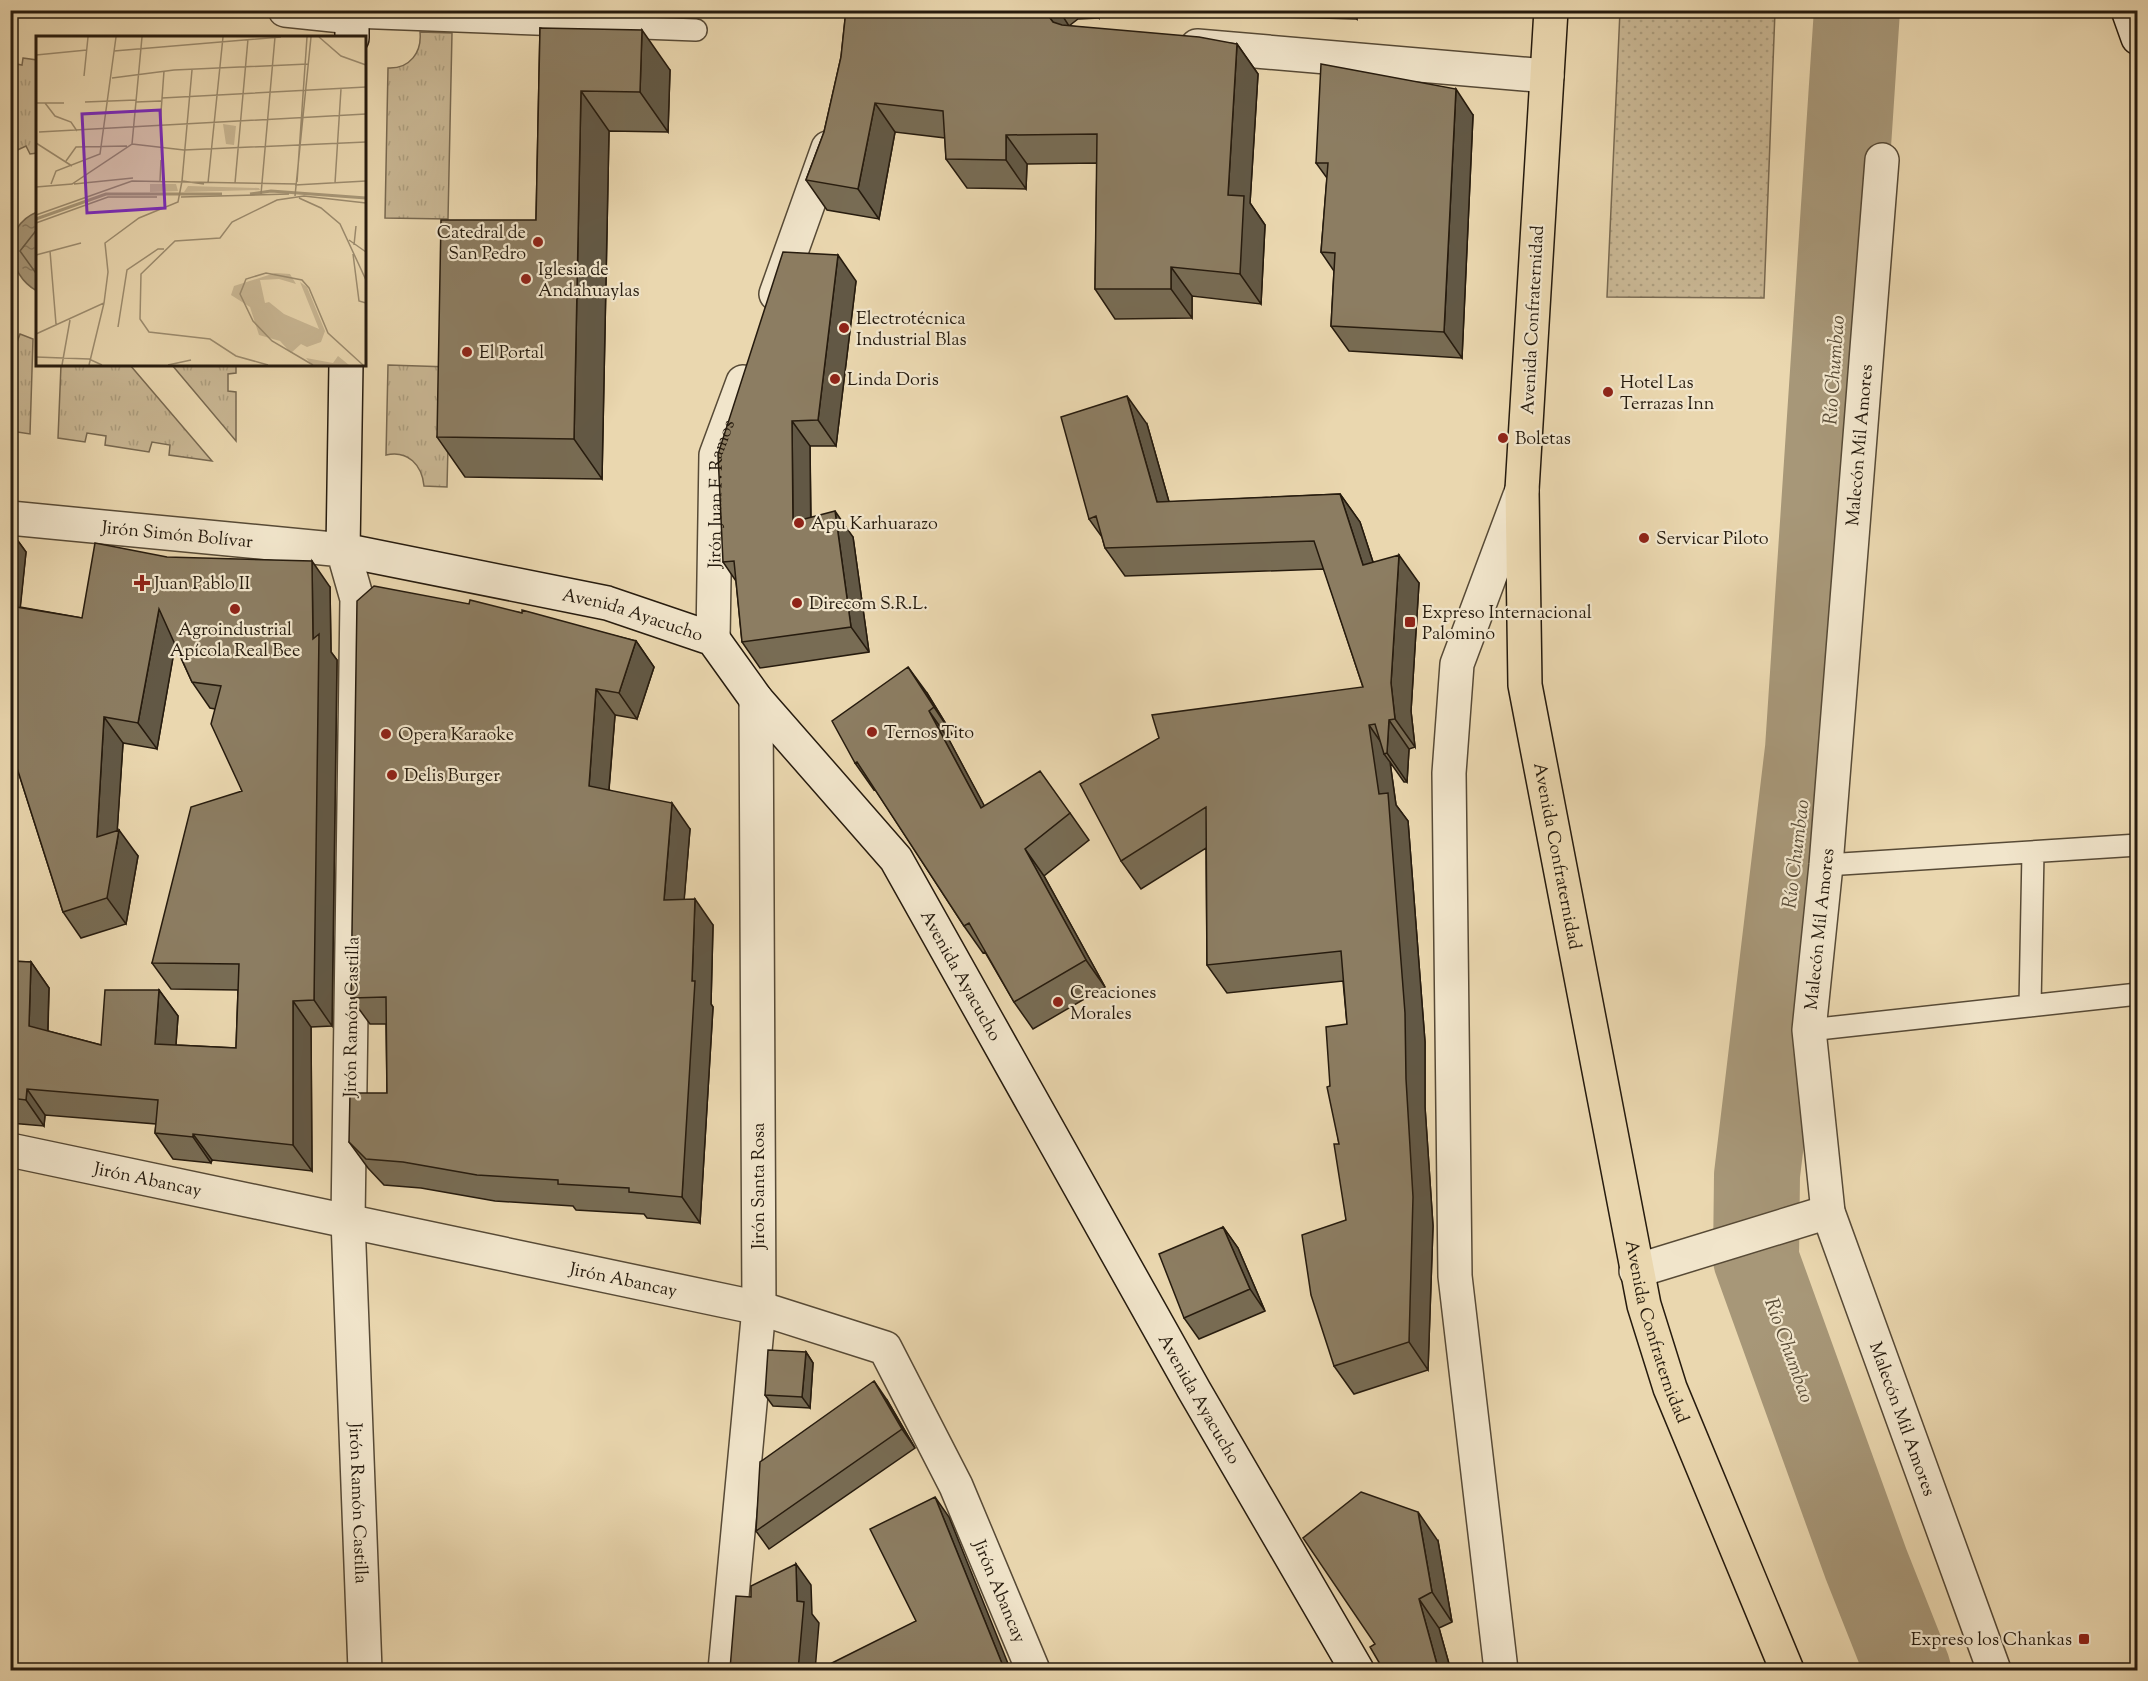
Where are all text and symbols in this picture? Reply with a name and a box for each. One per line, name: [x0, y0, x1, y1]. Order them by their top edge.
inset map: [36, 36, 366, 366]
place label: Catedral de San Pedro: [437, 221, 526, 268]
street label: Avenida Confraternidad: [1516, 225, 1552, 416]
marker: Catedral de San Pedro: [531, 235, 545, 249]
place label: Iglesia de Andahuaylas: [538, 258, 640, 305]
marker: Iglesia de Andahuaylas: [519, 272, 533, 286]
place label: Electrotécnica Industrial Blas: [856, 307, 967, 354]
water label: Río Chumbao: [1817, 314, 1854, 426]
marker: Electrotécnica Industrial Blas: [837, 321, 851, 335]
place label: El Portal: [479, 341, 544, 367]
marker: El Portal: [460, 345, 474, 359]
street label: Malecón Mil Amores: [1841, 363, 1881, 527]
place label: Linda Doris: [847, 368, 939, 394]
place label: Hotel Las Terrazas Inn: [1620, 371, 1715, 418]
marker: Linda Doris: [828, 372, 842, 386]
marker: Hotel Las Terrazas Inn: [1601, 385, 1615, 399]
street label: Jirón Juan F. Ramos: [703, 416, 743, 569]
place label: Boletas: [1515, 427, 1571, 453]
marker: Boletas: [1496, 431, 1510, 445]
place label: Apu Karhuarazo: [811, 512, 938, 538]
street label: Jirón Simón Bolívar: [99, 516, 254, 556]
marker: Apu Karhuarazo: [792, 516, 806, 530]
place label: Servicar Piloto: [1656, 527, 1769, 553]
marker: Servicar Piloto: [1637, 531, 1651, 545]
place label: Juan Pablo II: [153, 572, 251, 598]
marker: Juan Pablo II: [135, 576, 149, 590]
street label: Avenida Ayacucho: [559, 583, 706, 650]
place label: Direcom S.R.L.: [809, 592, 928, 618]
marker: Direcom S.R.L.: [790, 596, 804, 610]
place label: Expreso Internacional Palomino: [1422, 601, 1592, 648]
marker: Agroindustrial Apícola Real Bee: [228, 602, 242, 616]
marker: Expreso Internacional Palomino: [1403, 615, 1417, 629]
place label: Agroindustrial Apícola Real Bee: [170, 618, 300, 665]
place label: Ternos Tito: [884, 721, 974, 747]
place label: Opera Karaoke: [398, 723, 514, 749]
marker: Ternos Tito: [865, 725, 879, 739]
marker: Opera Karaoke: [379, 727, 393, 741]
street label: Avenida Confraternidad: [1525, 761, 1587, 952]
place label: Delis Burger: [404, 764, 500, 790]
marker: Delis Burger: [385, 768, 399, 782]
water label: Río Chumbao: [1776, 798, 1819, 910]
street label: Malecón Mil Amores: [1800, 847, 1842, 1011]
street label: Avenida Ayacucho: [912, 906, 1007, 1047]
street label: Jirón Ramón Castilla: [339, 936, 367, 1099]
place label: Creaciones Morales: [1070, 981, 1156, 1028]
marker: Creaciones Morales: [1051, 995, 1065, 1009]
street label: Jirón Santa Rosa: [747, 1123, 773, 1250]
street label: Jirón Abancay: [90, 1157, 204, 1205]
street label: Avenida Confraternidad: [1617, 1238, 1694, 1428]
street label: Jirón Abancay: [566, 1257, 679, 1305]
water label: Río Chumbao: [1755, 1294, 1820, 1407]
street label: Avenida Ayacucho: [1150, 1330, 1246, 1470]
street label: Malecón Mil Amores: [1861, 1339, 1941, 1500]
street label: Jirón Ramón Castilla: [341, 1421, 373, 1584]
street label: Jirón Abancay: [965, 1536, 1031, 1648]
place label: Expreso los Chankas: [1911, 1628, 2072, 1654]
marker: Expreso los Chankas: [2077, 1632, 2091, 1646]

